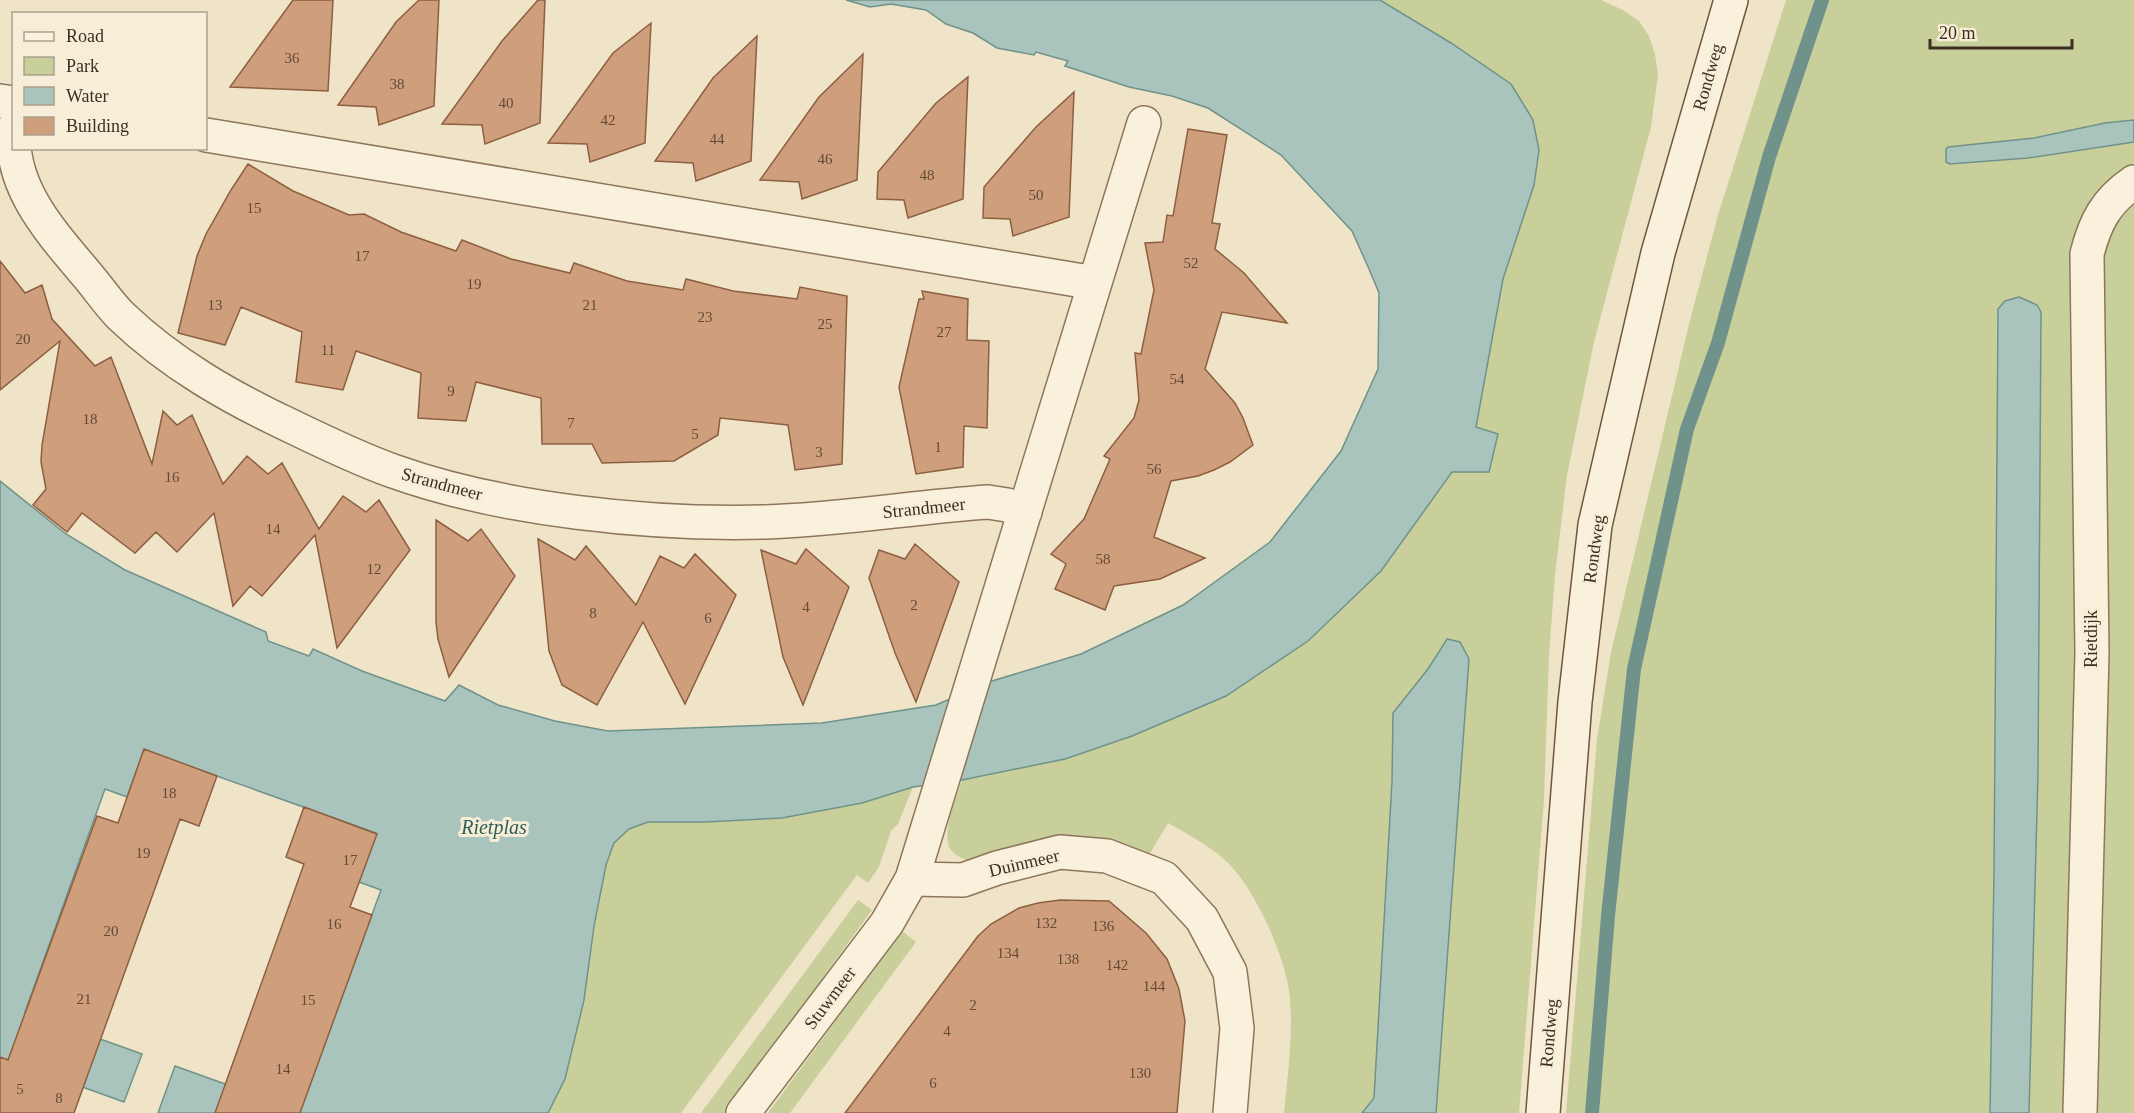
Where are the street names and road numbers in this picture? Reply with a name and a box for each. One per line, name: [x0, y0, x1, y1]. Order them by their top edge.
street label: Rondweg: [1689, 41, 1727, 113]
street label: Strandmeer: [399, 464, 485, 504]
street label: Strandmeer: [882, 494, 966, 522]
street label: Rondweg: [1579, 513, 1609, 585]
street label: Rietdijk: [2081, 610, 2101, 668]
street label: Duinmeer: [987, 845, 1061, 881]
street label: Stuwmeer: [800, 963, 860, 1033]
street label: Rondweg: [1536, 998, 1562, 1068]

